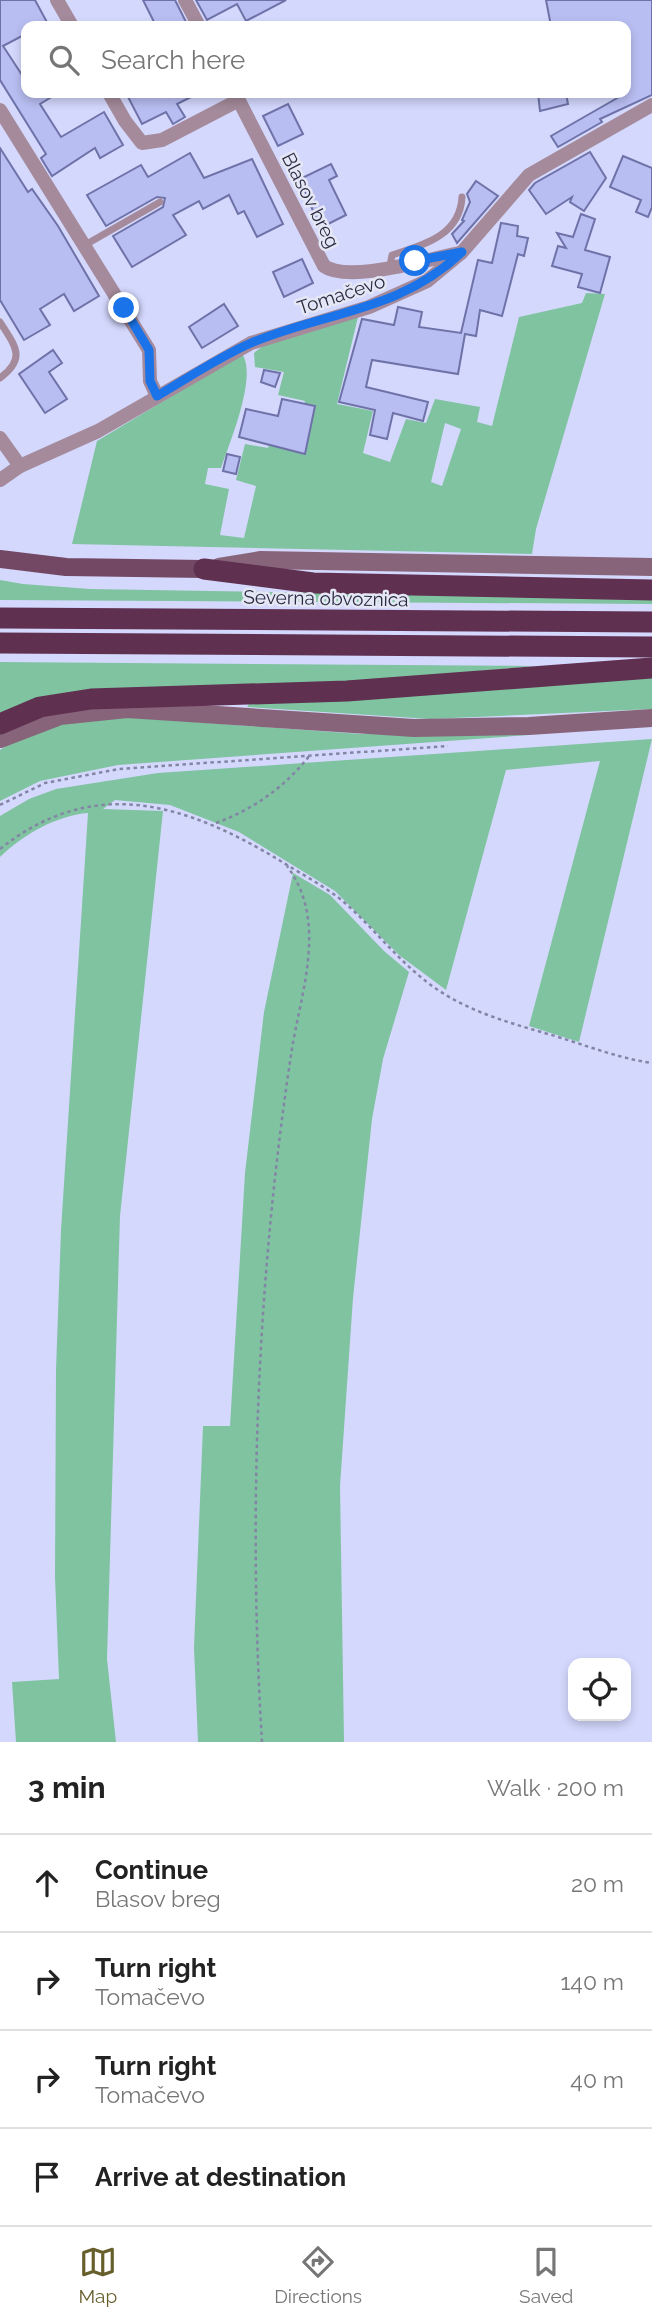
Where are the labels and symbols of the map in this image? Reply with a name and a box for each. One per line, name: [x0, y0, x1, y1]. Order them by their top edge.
street label: Blasov breg: [278, 149, 344, 251]
route start: [399, 245, 430, 276]
street label: Tomačevo: [294, 269, 388, 319]
route end: [108, 292, 139, 323]
street label: Severna obvoznica: [243, 586, 409, 610]

